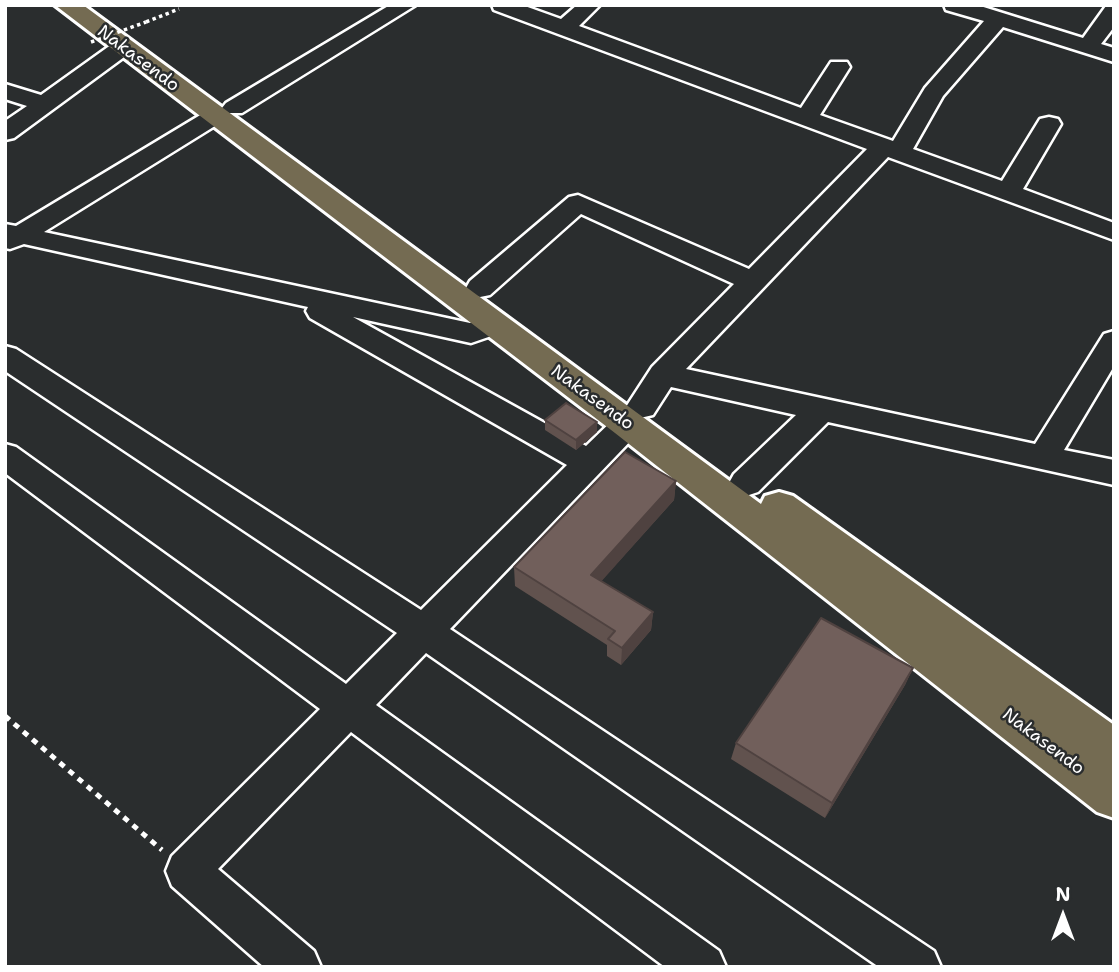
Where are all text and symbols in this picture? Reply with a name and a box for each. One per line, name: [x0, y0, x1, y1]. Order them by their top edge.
street label: Nakasendo: [93, 21, 183, 97]
street label: Nakasendo: [546, 361, 638, 435]
street label: Nakasendo: [998, 704, 1088, 780]
north arrow: [1028, 881, 1098, 951]
text: N: [1055, 882, 1071, 907]

